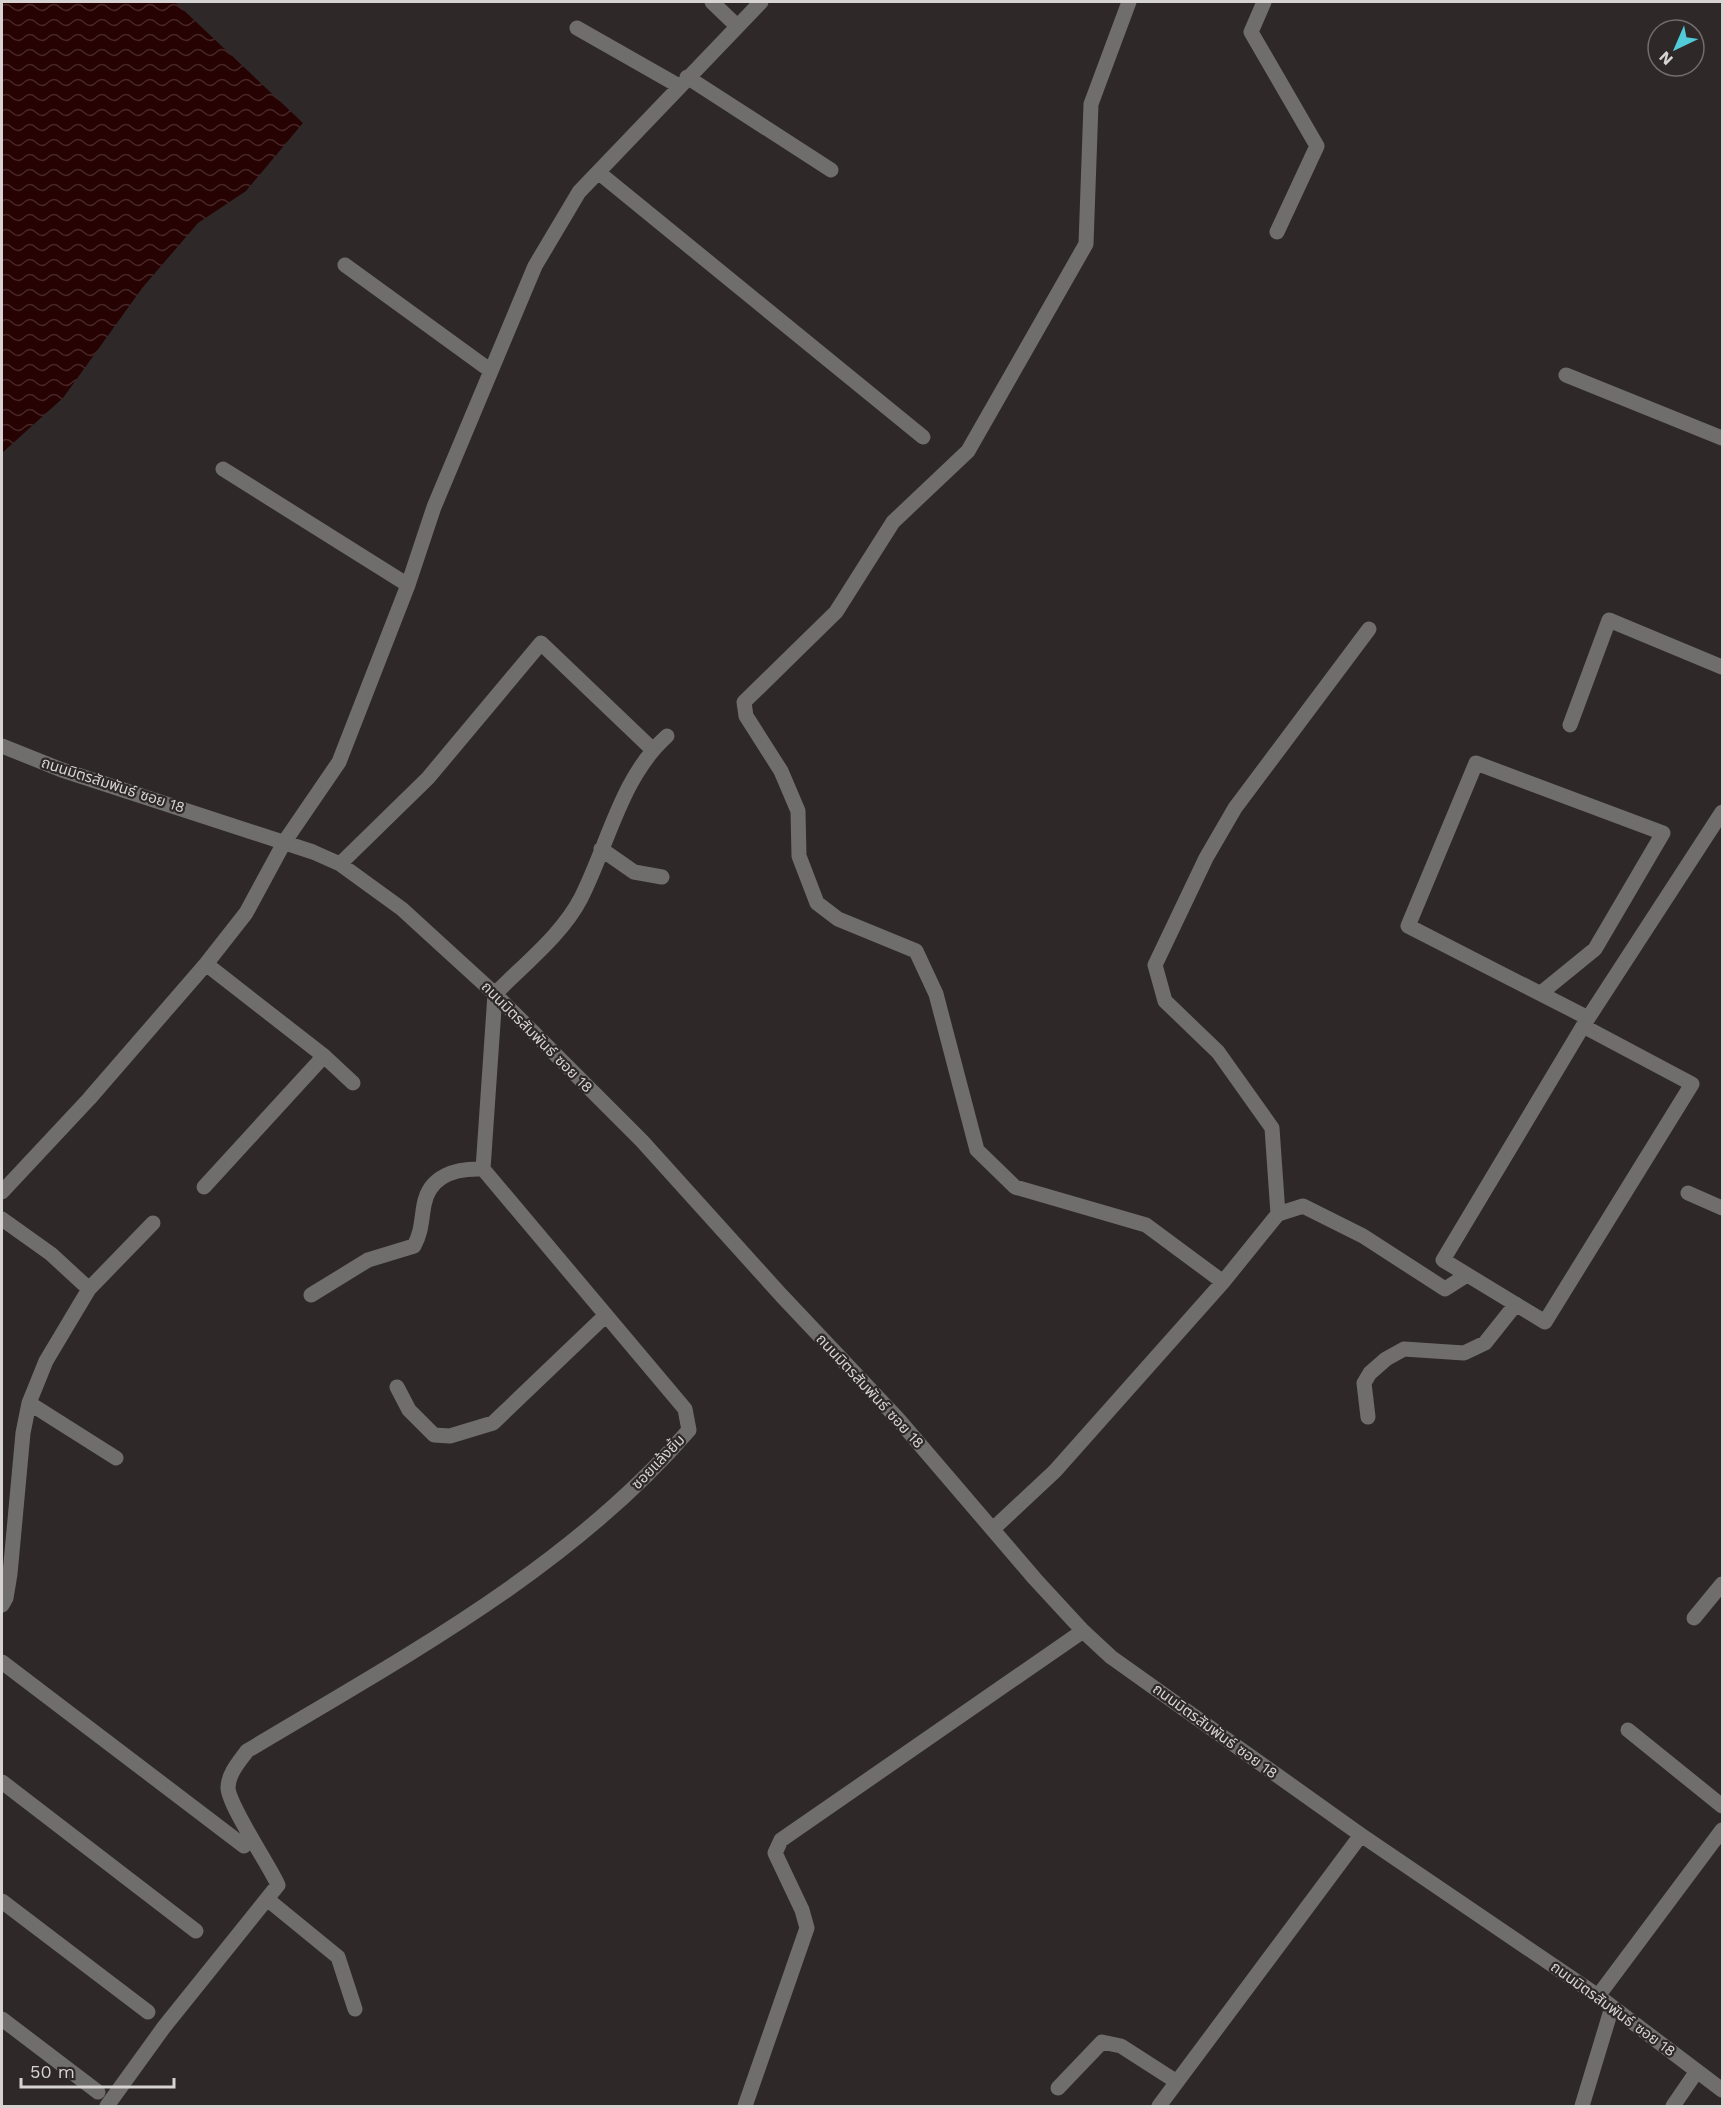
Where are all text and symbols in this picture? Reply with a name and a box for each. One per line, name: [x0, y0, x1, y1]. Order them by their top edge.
north arrow: [1646, 18, 1706, 78]
text: N: [1655, 47, 1677, 69]
street label: ถนนมิตรสัมพันธ์ ซอย 18: [39, 753, 187, 817]
street label: ถนนมิตรสัมพันธ์ ซอย 18: [478, 978, 596, 1096]
street label: ถนนมิตรสัมพันธ์ ซอย 18: [812, 1330, 928, 1452]
street label: ซอยแล้งยิ้ม: [627, 1430, 688, 1493]
street label: ถนนมิตรสัมพันธ์ ซอย 18: [1149, 1680, 1281, 1782]
street label: ถนนมิตรสัมพันธ์ ซอย 18: [1547, 1958, 1679, 2060]
scale bar: [21, 2051, 174, 2089]
text: 50 m: [30, 2061, 75, 2082]

